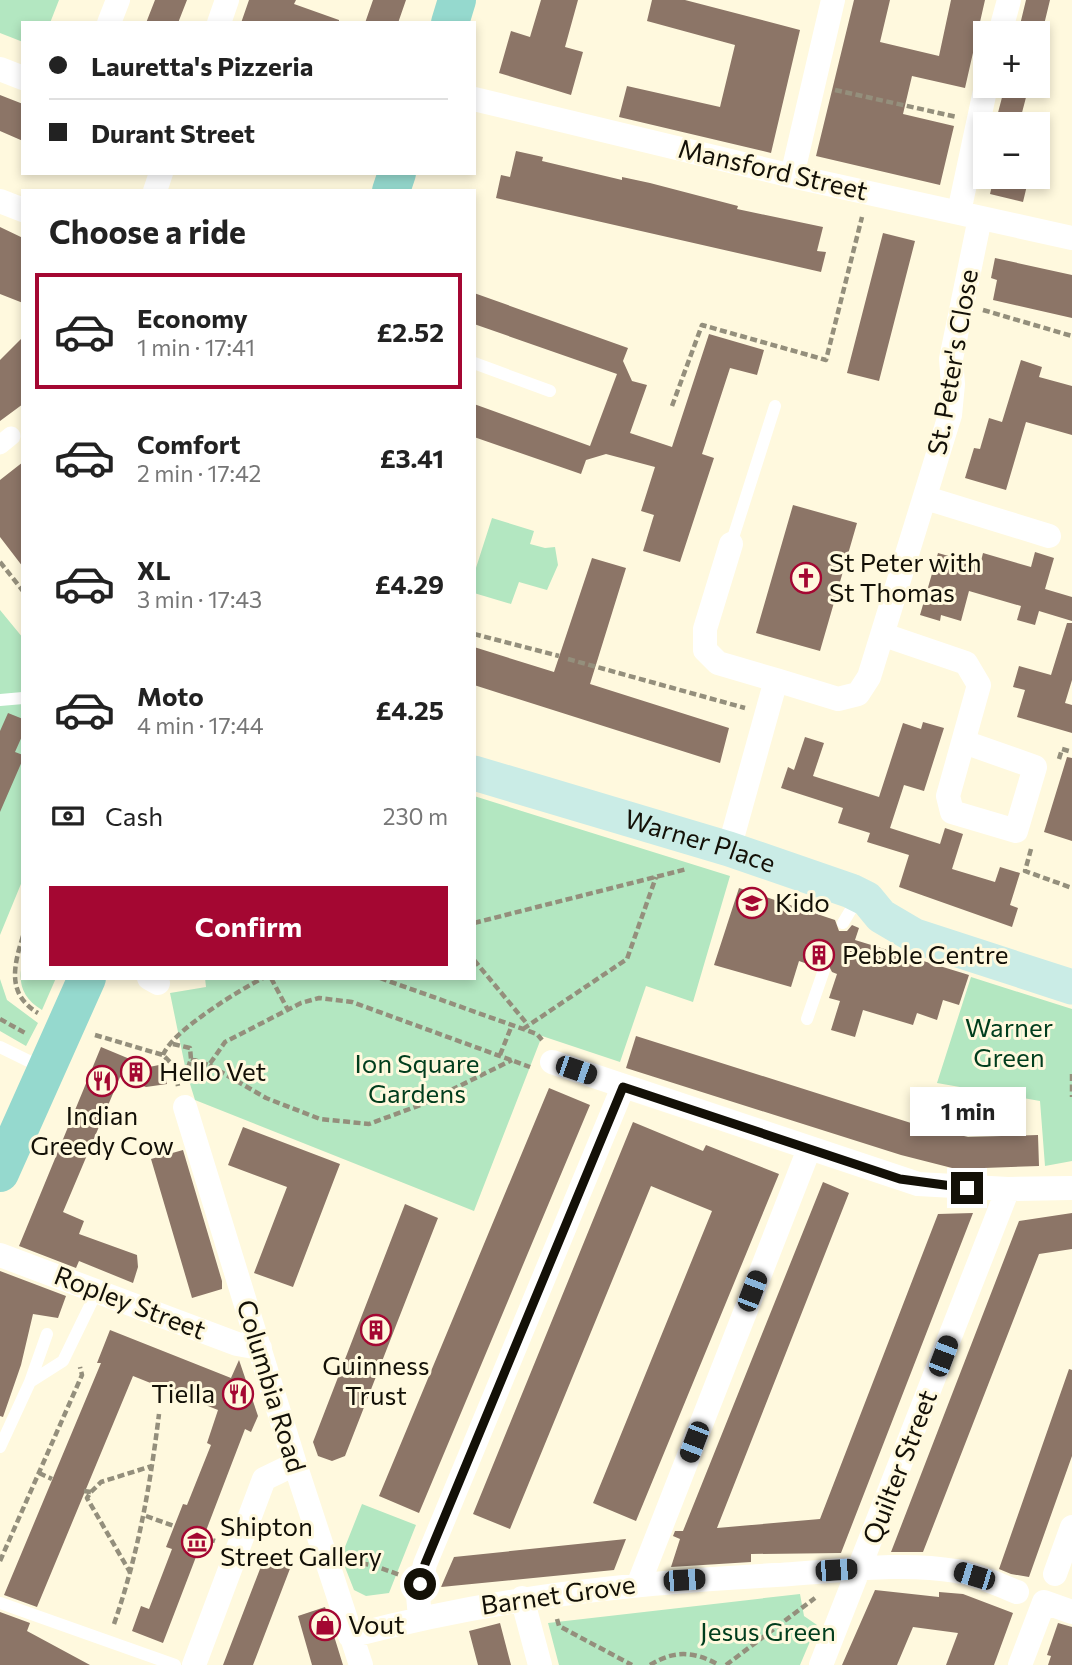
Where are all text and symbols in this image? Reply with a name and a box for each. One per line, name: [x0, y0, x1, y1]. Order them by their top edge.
map controls: [973, 21, 1050, 189]
button: +: [973, 21, 1050, 98]
text: Lauretta's Pizzeria: [91, 50, 313, 81]
button: −: [973, 112, 1050, 189]
text: Durant Street: [91, 117, 255, 148]
street label: Mansford Street: [676, 132, 871, 205]
text: Choose a ride: [49, 211, 246, 251]
street label: St. Peter's Close: [920, 266, 983, 457]
icon: car: [53, 300, 116, 363]
text: Economy: [137, 302, 248, 333]
text: £2.52: [377, 316, 444, 347]
text: 1 min · 17:41: [137, 333, 255, 361]
icon: car: [53, 426, 116, 489]
text: Comfort: [137, 428, 240, 459]
text: £3.41: [380, 442, 444, 473]
text: 2 min · 17:42: [137, 459, 261, 487]
place label: St Peter with St Thomas: [829, 546, 982, 607]
icon: car: [53, 552, 116, 615]
text: XL: [137, 554, 171, 585]
church icon: St Peter with St Thomas: [789, 561, 823, 595]
text: £4.29: [375, 568, 444, 599]
text: 3 min · 17:43: [137, 585, 262, 613]
icon: car: [53, 678, 116, 741]
text: Moto: [137, 680, 204, 711]
text: £4.25: [376, 694, 444, 725]
text: 4 min · 17:44: [137, 711, 264, 739]
icon: cash: [49, 797, 87, 835]
text: Cash: [105, 800, 163, 831]
text: 230 m: [383, 802, 448, 830]
street label: Warner Place: [621, 802, 780, 878]
button: Confirm: [49, 886, 448, 966]
school or university icon: Kido: [735, 886, 769, 920]
place label: Kido: [775, 886, 830, 917]
building icon: Pebble Centre: [802, 938, 836, 972]
place label: Pebble Centre: [842, 938, 1008, 969]
park label: Warner Green: [965, 1011, 1053, 1072]
park label: Ion Square Gardens: [355, 1047, 479, 1108]
car: [553, 1053, 600, 1087]
building icon: Hello Vet: [119, 1055, 153, 1089]
place label: Hello Vet: [159, 1055, 266, 1086]
restaurant icon: Indian Greedy Cow: [85, 1064, 119, 1098]
callout: 1 min: [909, 1086, 1025, 1136]
text: 1 min: [941, 1097, 995, 1125]
place label: Indian Greedy Cow: [30, 1099, 174, 1160]
route end: [951, 1172, 983, 1204]
street label: Ropley Street: [51, 1259, 211, 1345]
car: [735, 1268, 770, 1314]
street label: Columbia Road: [232, 1296, 313, 1475]
building icon: Guinness Trust: [359, 1313, 393, 1347]
car: [926, 1333, 961, 1379]
place label: Guinness Trust: [322, 1349, 430, 1410]
place label: Tiella: [151, 1377, 215, 1408]
restaurant icon: Tiella: [221, 1377, 255, 1411]
street label: Quilter Street: [855, 1385, 942, 1548]
car: [677, 1419, 712, 1465]
place label: Shipton Street Gallery: [220, 1510, 382, 1571]
museum icon: Shipton Street Gallery: [180, 1525, 214, 1559]
car: [815, 1558, 858, 1582]
car: [951, 1560, 998, 1592]
street label: Barnet Grove: [479, 1567, 637, 1620]
route start: [404, 1568, 436, 1600]
car: [663, 1568, 706, 1592]
shop icon: Vout: [308, 1608, 342, 1642]
place label: Vout: [348, 1608, 405, 1639]
park label: Jesus Green: [700, 1615, 836, 1646]

